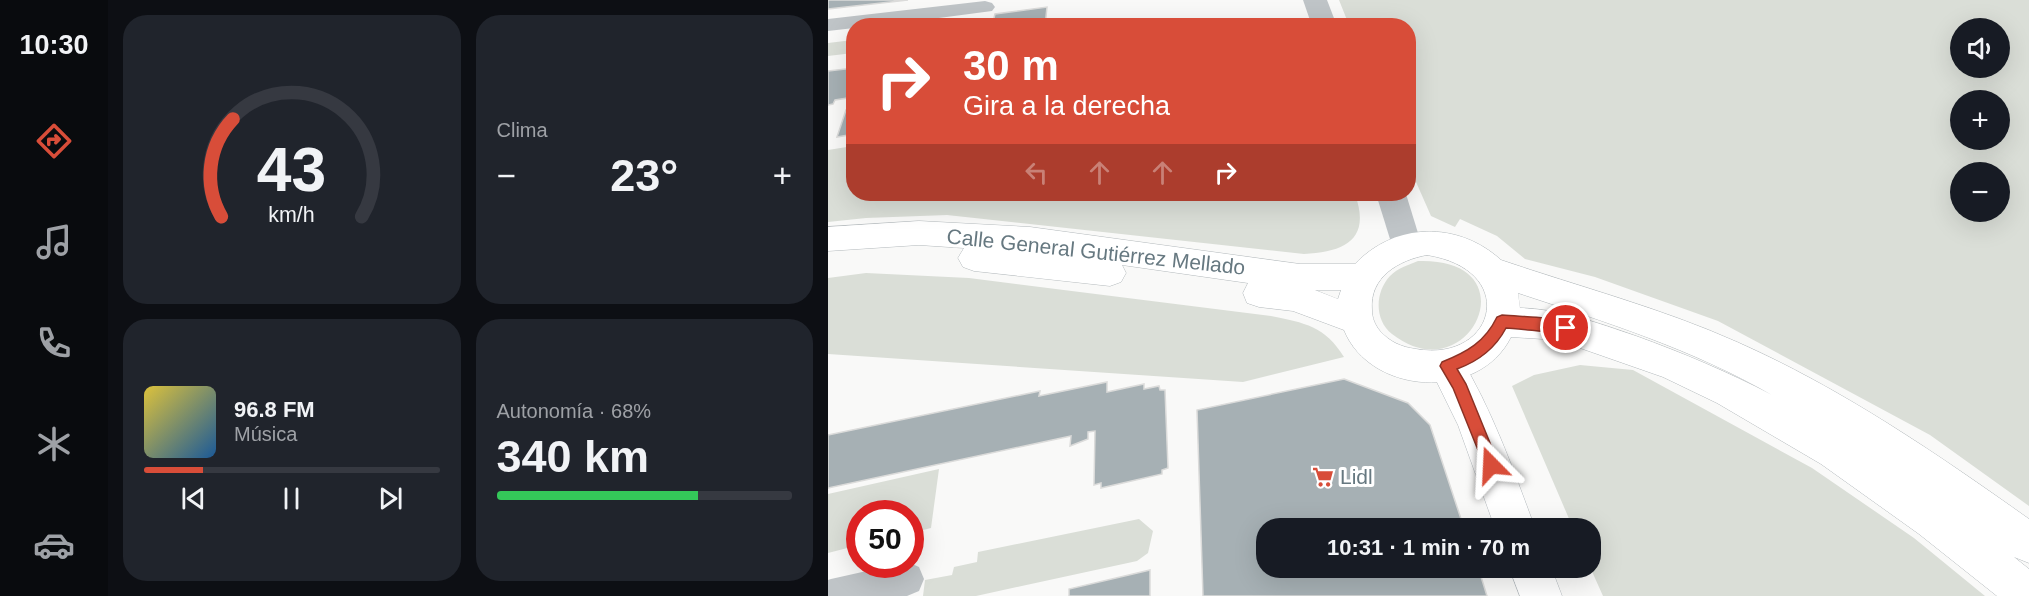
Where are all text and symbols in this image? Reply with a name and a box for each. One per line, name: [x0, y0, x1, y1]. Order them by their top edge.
map controls: [1950, 18, 2010, 222]
button: sound: [1950, 18, 2010, 78]
text: 10:30: [19, 30, 89, 60]
icon: right: [864, 42, 942, 120]
text: 30 m: [963, 42, 1059, 89]
button: +: [1950, 90, 2010, 150]
text: Gira a la derecha: [963, 91, 1170, 121]
text: Clima: [497, 119, 548, 141]
icon: directions: [33, 120, 75, 162]
text: 43: [257, 135, 326, 204]
text: 23°: [610, 150, 678, 201]
icon: left: [1020, 156, 1053, 189]
icon: ahead: [1083, 156, 1116, 189]
icon: ahead: [1146, 156, 1179, 189]
icon: right: [1209, 156, 1242, 189]
text: −: [497, 157, 516, 194]
text: +: [773, 157, 792, 194]
button: −: [1950, 162, 2010, 222]
text: km/h: [269, 203, 315, 227]
icon: music: [33, 221, 75, 263]
street label: Calle General Gutiérrez Mellado: [946, 224, 1246, 279]
pin: [1540, 302, 1591, 353]
icon: arrive: [1549, 311, 1582, 344]
icon: phone: [33, 322, 75, 364]
text: 96.8 FM: [234, 397, 315, 422]
text: Autonomía · 68%: [497, 400, 651, 422]
icon: climate: [33, 423, 75, 465]
text: Música: [234, 423, 297, 445]
text: 340 km: [497, 431, 649, 482]
position arrow: [1459, 433, 1523, 497]
supermarket icon: Lidl: [1311, 465, 1335, 489]
place label: Lidl: [1340, 465, 1373, 488]
icon: previous: [177, 482, 210, 515]
icon: pause: [275, 482, 308, 515]
icon: next: [374, 482, 407, 515]
speed limit sign: 50: [846, 500, 924, 578]
icon: car: [33, 524, 75, 566]
text: 10:31 · 1 min · 70 m: [1327, 535, 1530, 560]

